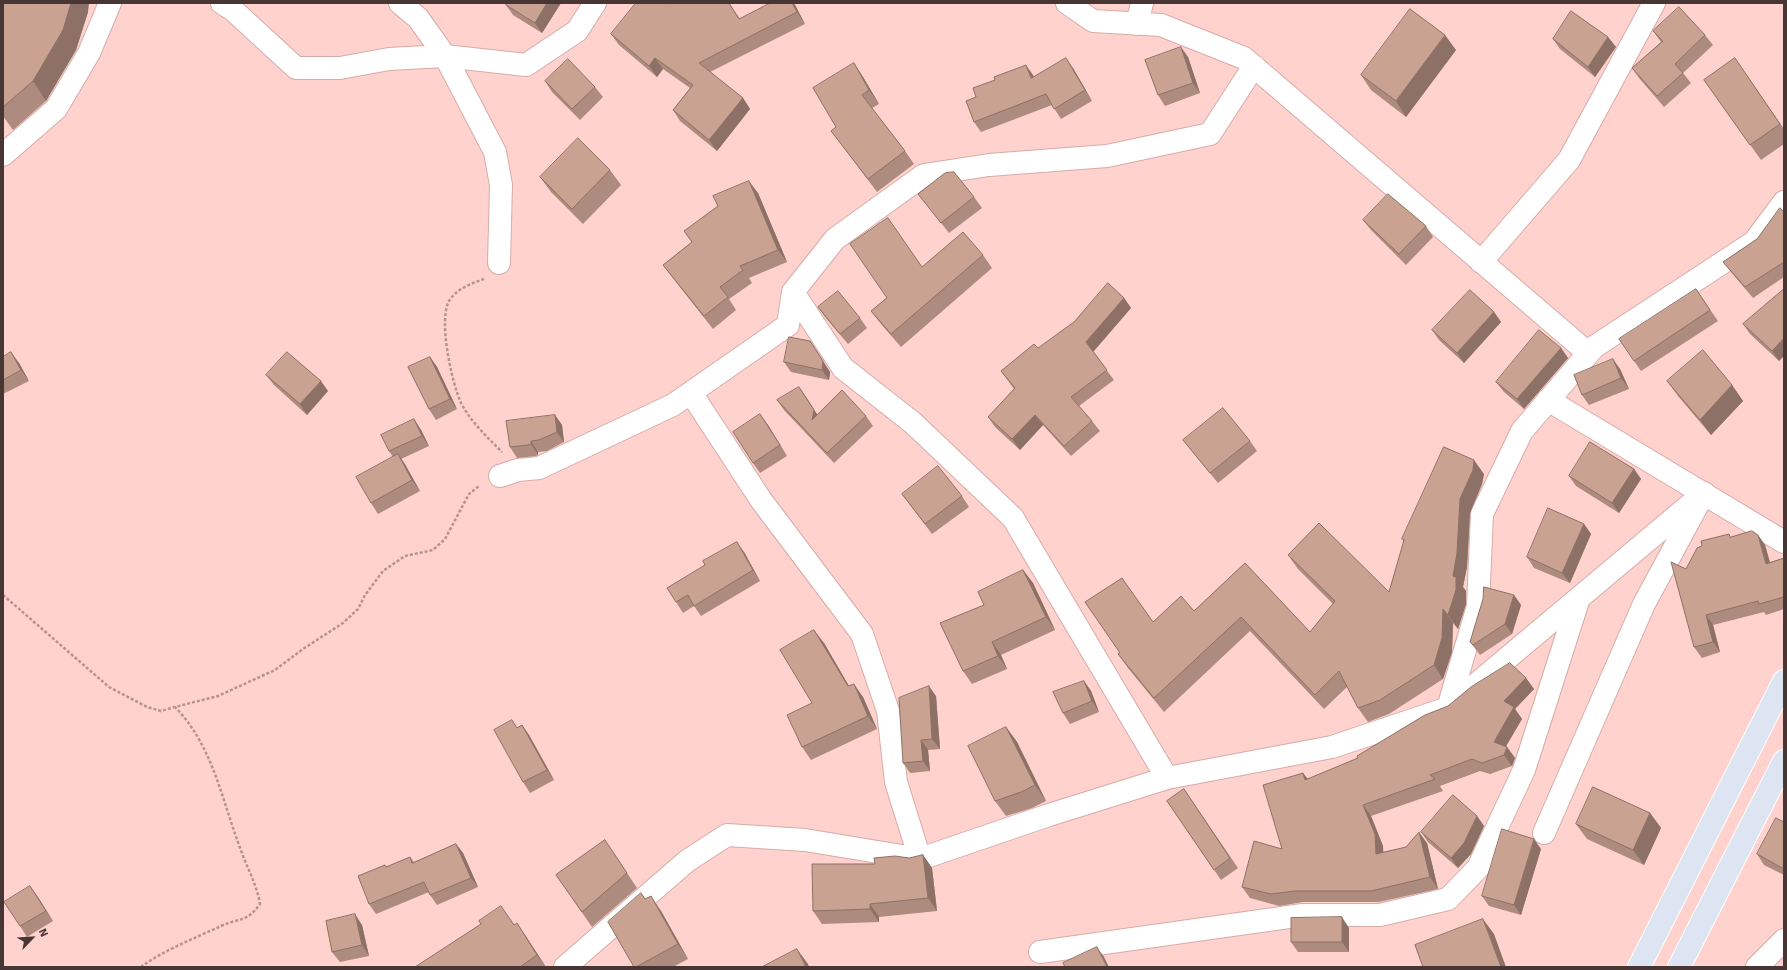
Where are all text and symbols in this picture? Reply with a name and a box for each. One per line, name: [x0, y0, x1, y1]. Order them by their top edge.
north arrow: [12, 918, 52, 958]
text: N: [36, 927, 51, 939]

